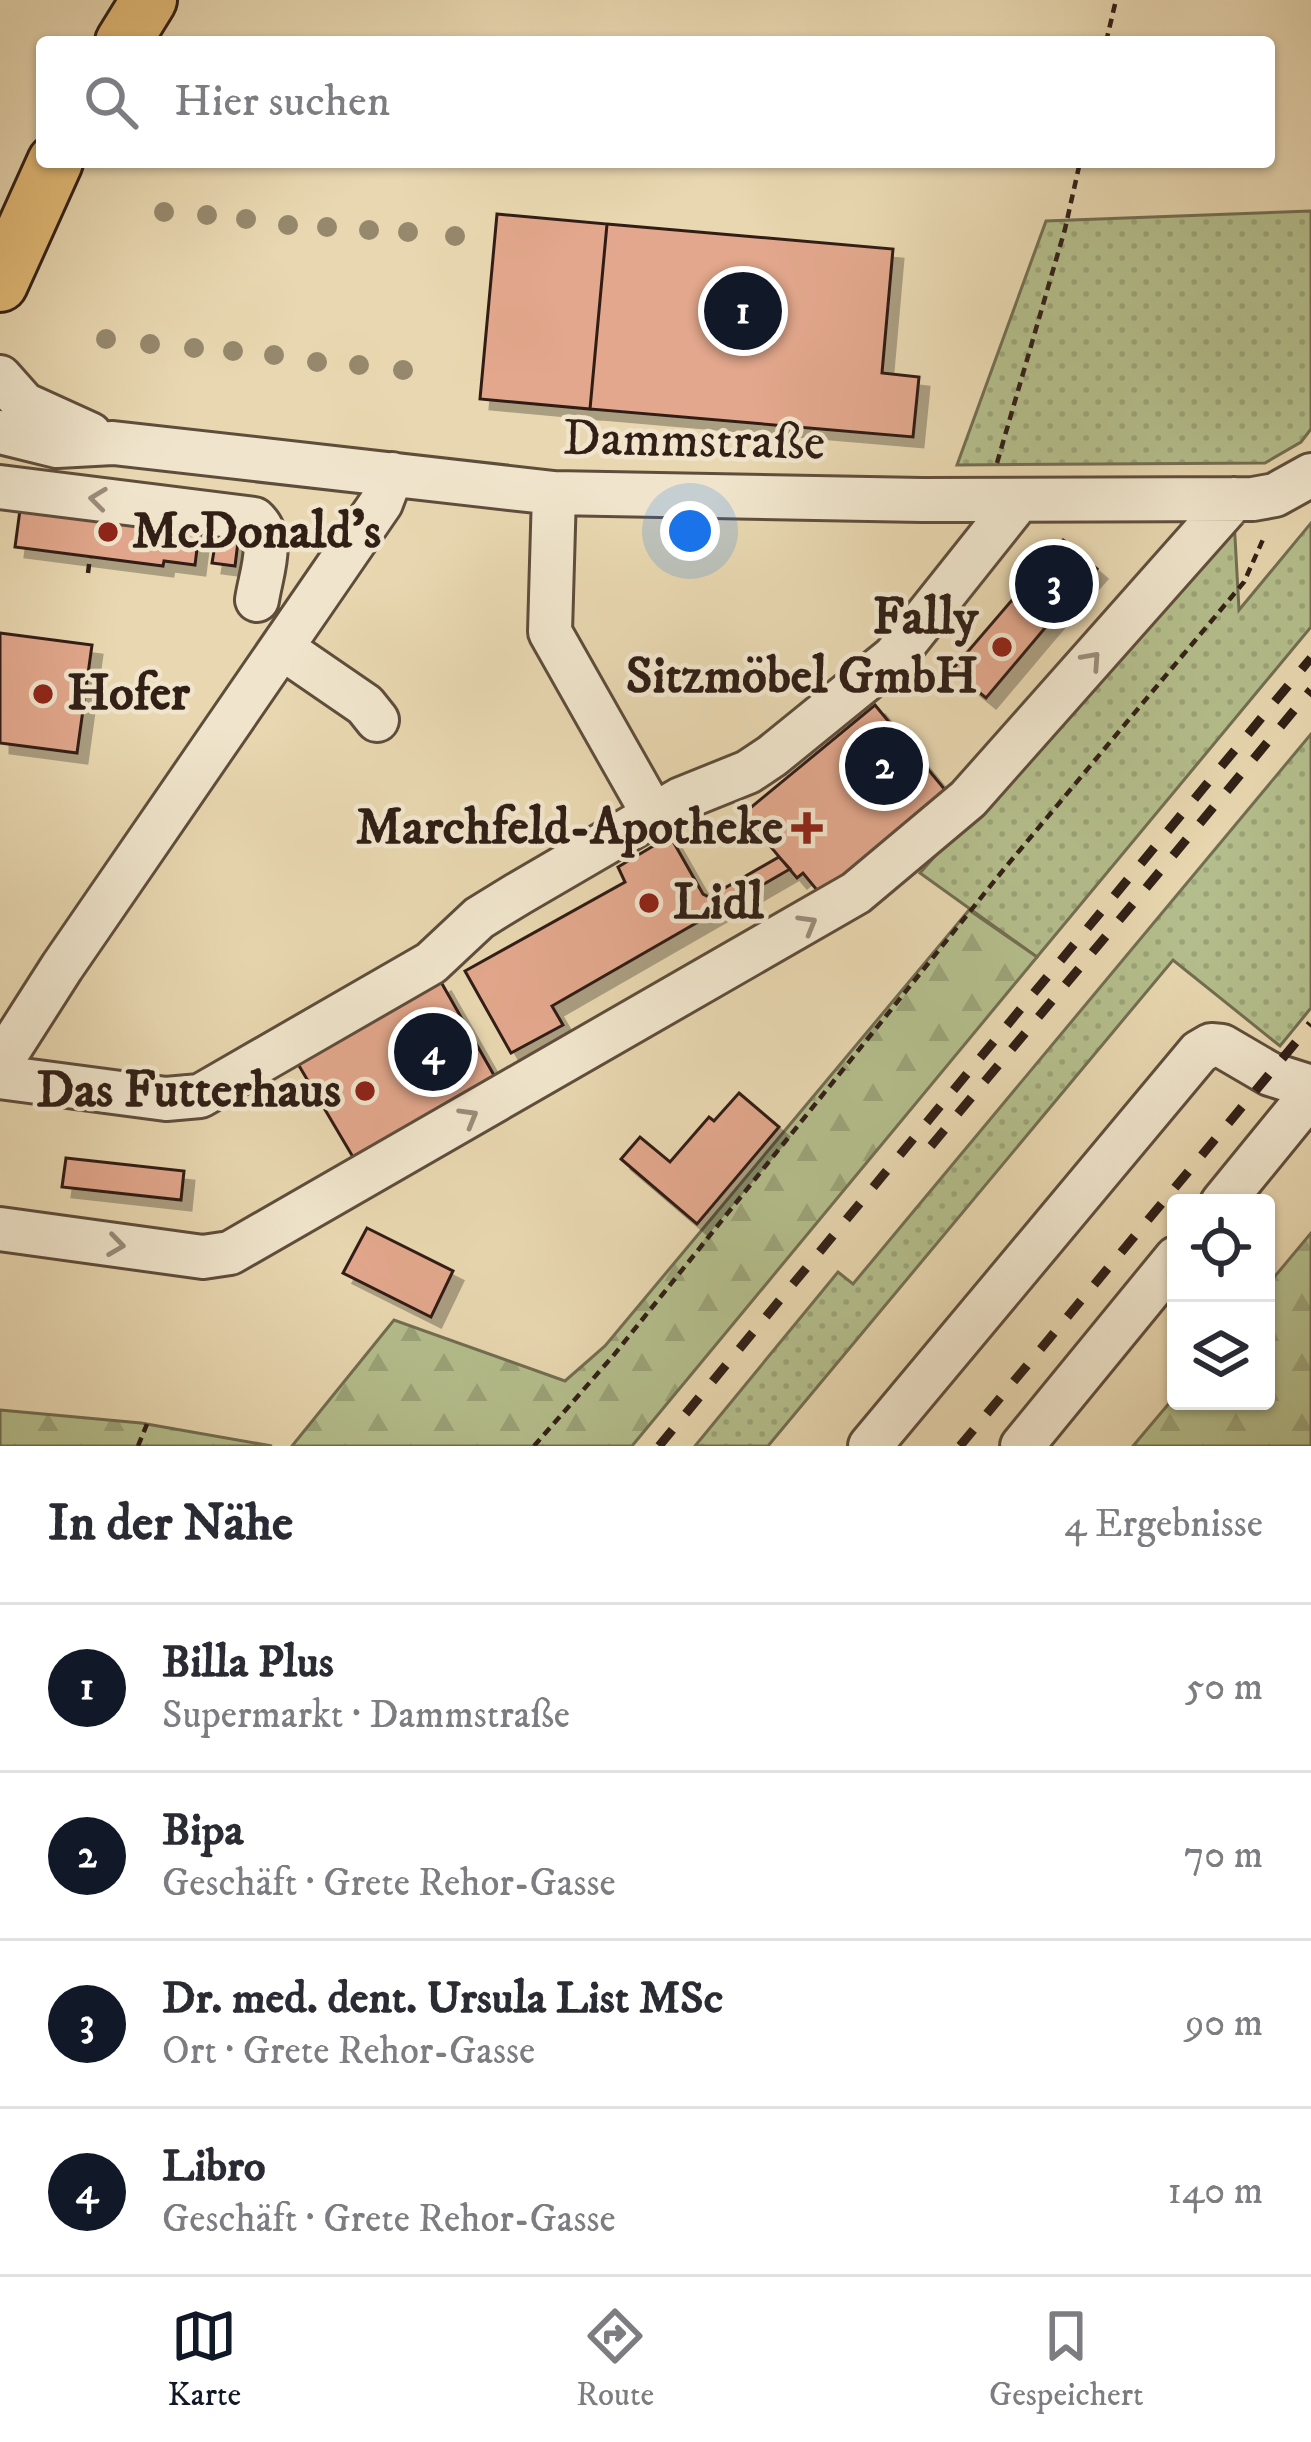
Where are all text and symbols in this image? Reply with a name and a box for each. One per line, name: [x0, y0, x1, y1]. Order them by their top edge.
search box: [36, 36, 1275, 168]
icon: search: [78, 69, 144, 135]
text: Hier suchen: [174, 74, 390, 130]
pin: 1: [704, 266, 782, 356]
street label: Dammstraße: [562, 407, 826, 475]
one-way arrow: [89, 487, 108, 513]
place label: McDonald's: [132, 500, 381, 564]
your location: [660, 501, 720, 561]
marker: McDonald's: [95, 519, 121, 545]
pin: 3: [1015, 539, 1093, 629]
place label: Fally Sitzmöbel GmbH: [626, 586, 980, 709]
marker: Fally Sitzmöbel GmbH: [989, 634, 1015, 660]
one-way arrow: [1078, 652, 1099, 674]
place label: Hofer: [67, 662, 191, 726]
marker: Hofer: [30, 681, 56, 707]
pin: 2: [845, 721, 923, 811]
place label: Marchfeld-Apotheke: [356, 796, 783, 860]
marker: Marchfeld-Apotheke: [794, 815, 820, 841]
place label: Lidl: [673, 871, 764, 935]
marker: Lidl: [636, 890, 662, 916]
one-way arrow: [795, 915, 816, 938]
pin: 4: [394, 1007, 472, 1097]
place label: Das Futterhaus: [36, 1059, 341, 1123]
marker: Das Futterhaus: [352, 1078, 378, 1104]
one-way arrow: [456, 1108, 478, 1131]
map controls: [1167, 1194, 1275, 1410]
button: locate: [1167, 1194, 1275, 1302]
one-way arrow: [106, 1231, 126, 1257]
button: layers: [1167, 1302, 1275, 1410]
text: In der Nähe: [48, 1492, 293, 1556]
text: 4 Ergebnisse: [1064, 1500, 1263, 1549]
text: Billa Plus: [162, 1635, 334, 1691]
text: 1: [80, 1663, 94, 1712]
text: 50 m: [1185, 1663, 1263, 1712]
text: Supermarkt · Dammstraße: [162, 1691, 570, 1740]
text: Bipa: [162, 1803, 244, 1859]
text: 2: [77, 1831, 97, 1880]
text: 70 m: [1184, 1831, 1263, 1880]
text: Geschäft · Grete Rehor-Gasse: [162, 1859, 616, 1908]
text: Dr. med. dent. Ursula List MSc: [162, 1971, 723, 2027]
text: 3: [80, 1999, 94, 2048]
text: 90 m: [1185, 1999, 1263, 2048]
text: Ort · Grete Rehor-Gasse: [162, 2027, 535, 2076]
text: Libro: [162, 2139, 266, 2195]
text: 4: [76, 2167, 98, 2216]
text: 140 m: [1168, 2167, 1263, 2216]
text: Geschäft · Grete Rehor-Gasse: [162, 2195, 616, 2244]
tab: Karte: [167, 2303, 241, 2416]
tab: Route: [576, 2303, 654, 2416]
tab: Gespeichert: [989, 2303, 1144, 2416]

